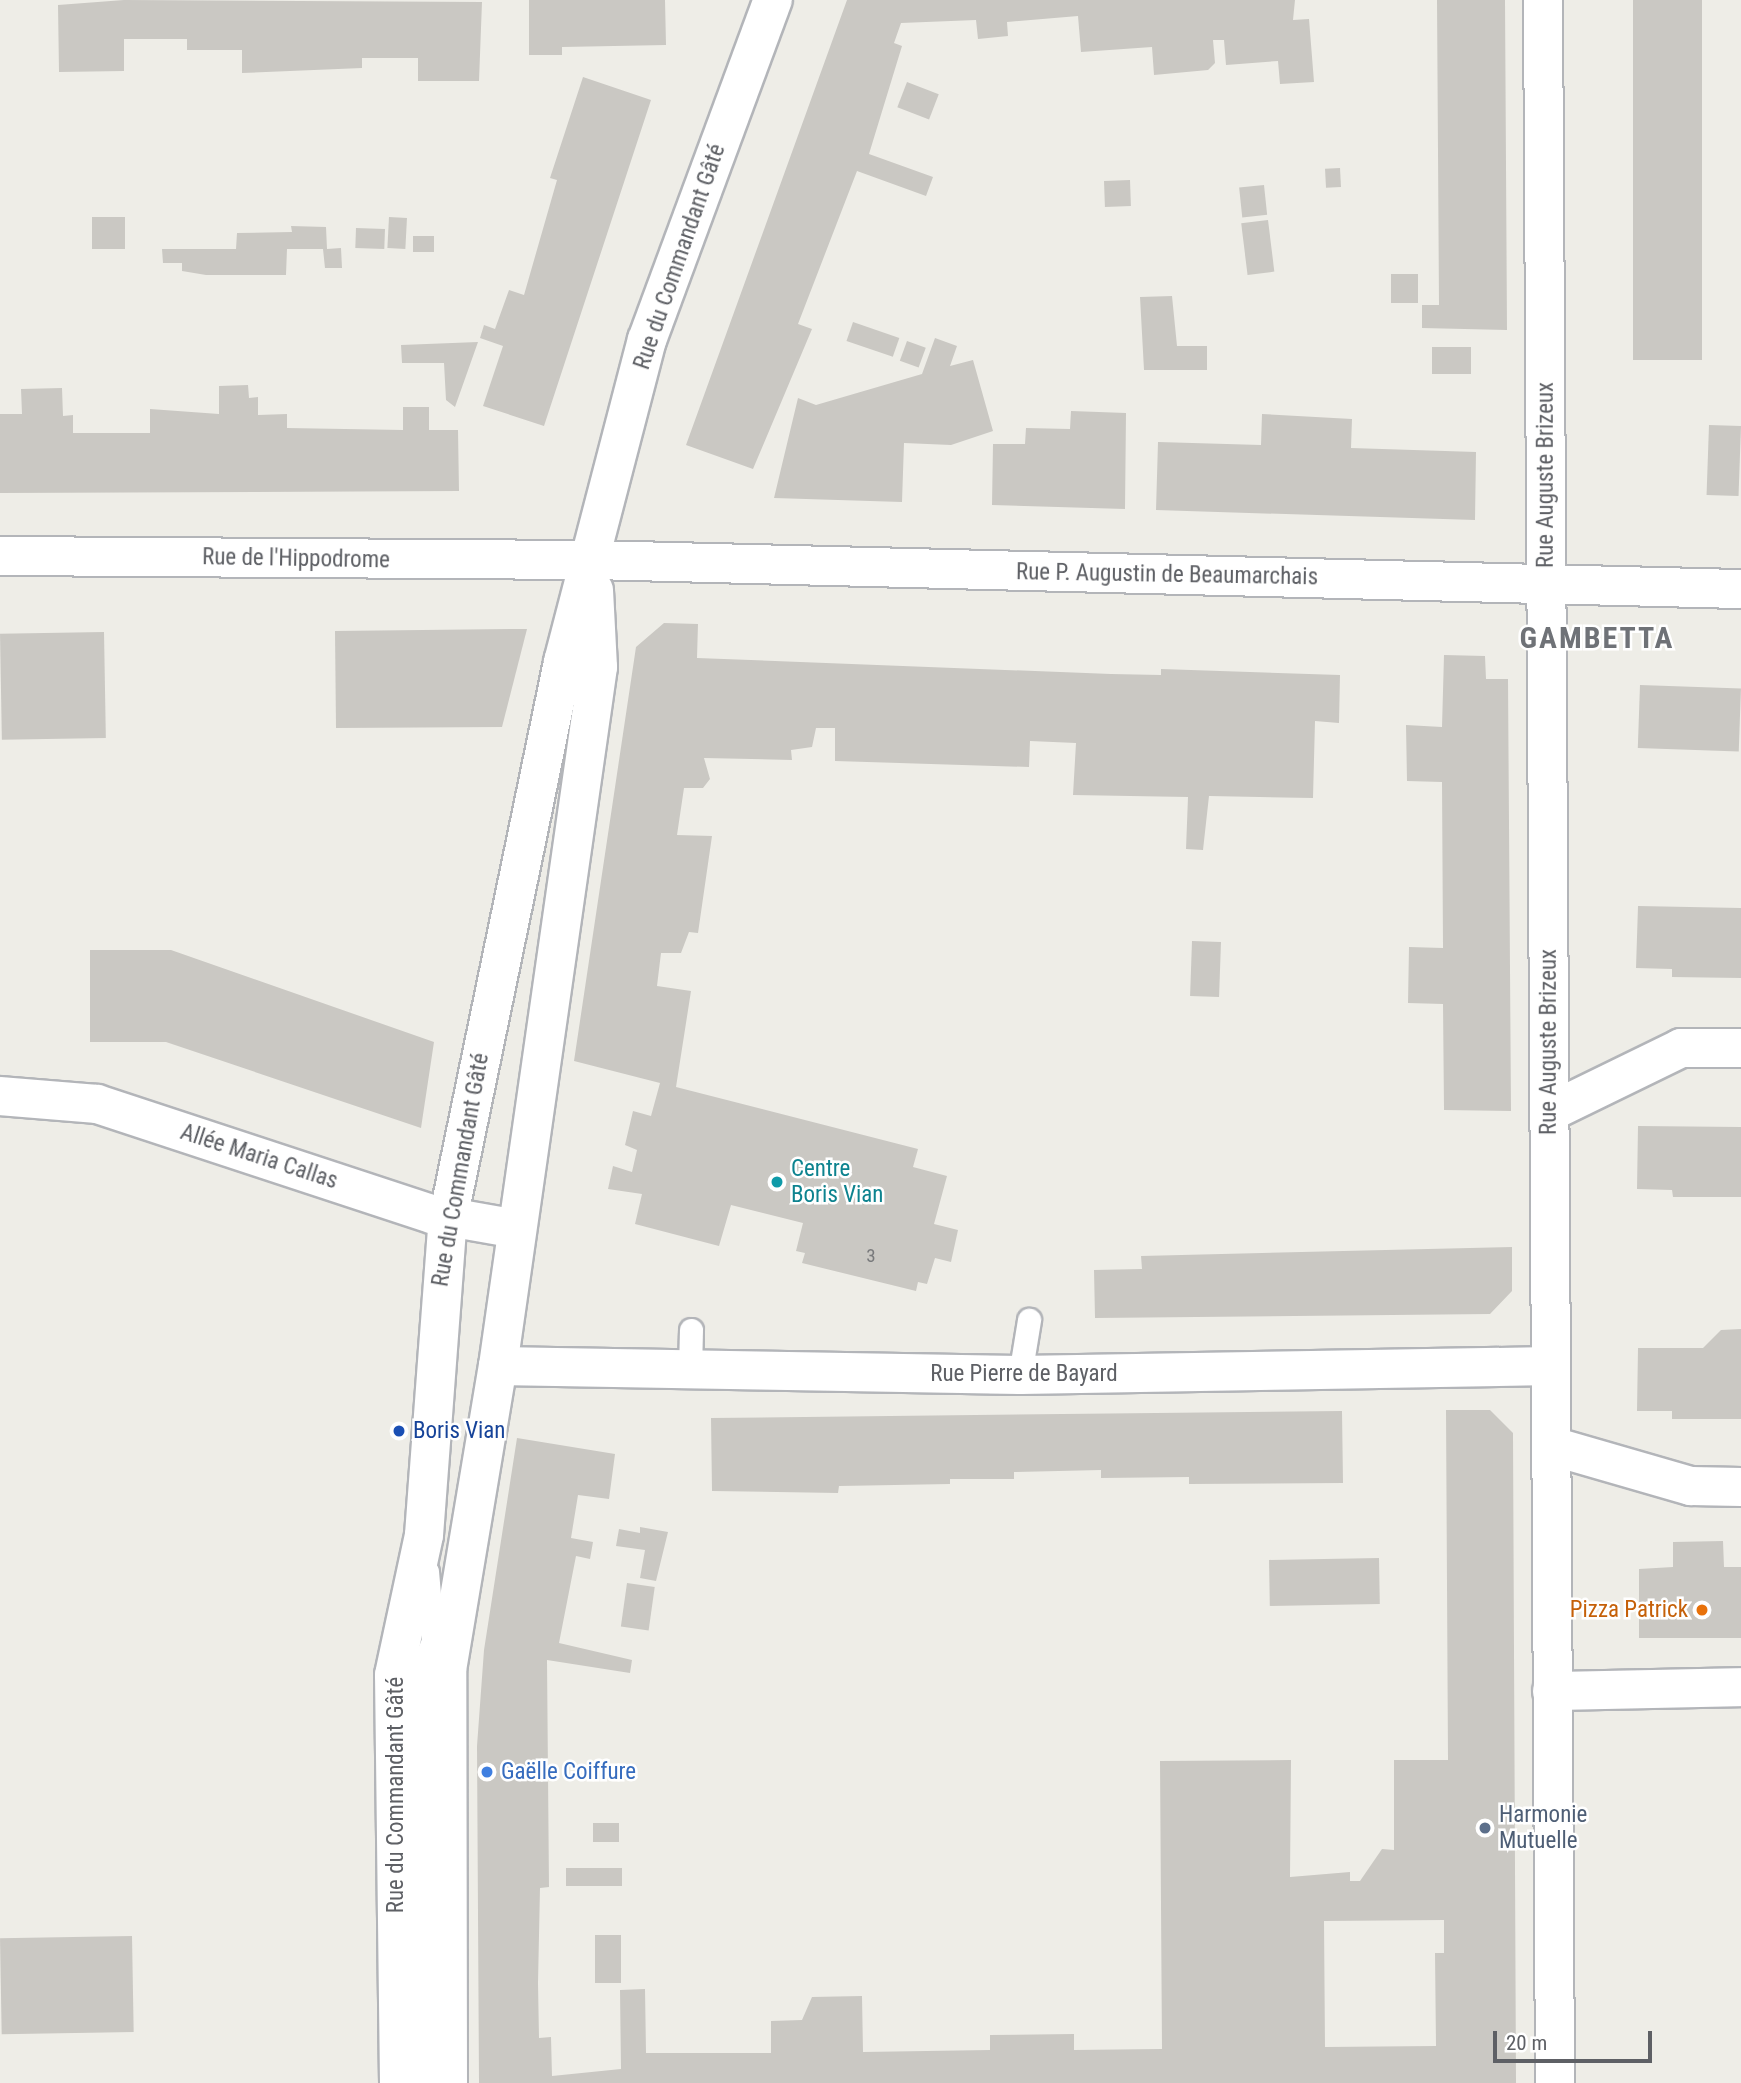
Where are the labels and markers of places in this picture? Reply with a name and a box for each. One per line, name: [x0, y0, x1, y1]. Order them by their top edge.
place label: Centre Boris Vian: [791, 1155, 883, 1209]
marker: Centre Boris Vian: [769, 1174, 785, 1190]
place label: Boris Vian: [413, 1417, 505, 1445]
marker: Boris Vian: [391, 1423, 407, 1439]
place label: Pizza Patrick: [1570, 1596, 1688, 1624]
marker: Pizza Patrick: [1694, 1602, 1710, 1618]
place label: Gaëlle Coiffure: [501, 1758, 636, 1786]
marker: Gaëlle Coiffure: [479, 1764, 495, 1780]
place label: Harmonie Mutuelle: [1499, 1801, 1587, 1855]
marker: Harmonie Mutuelle: [1477, 1820, 1493, 1836]

